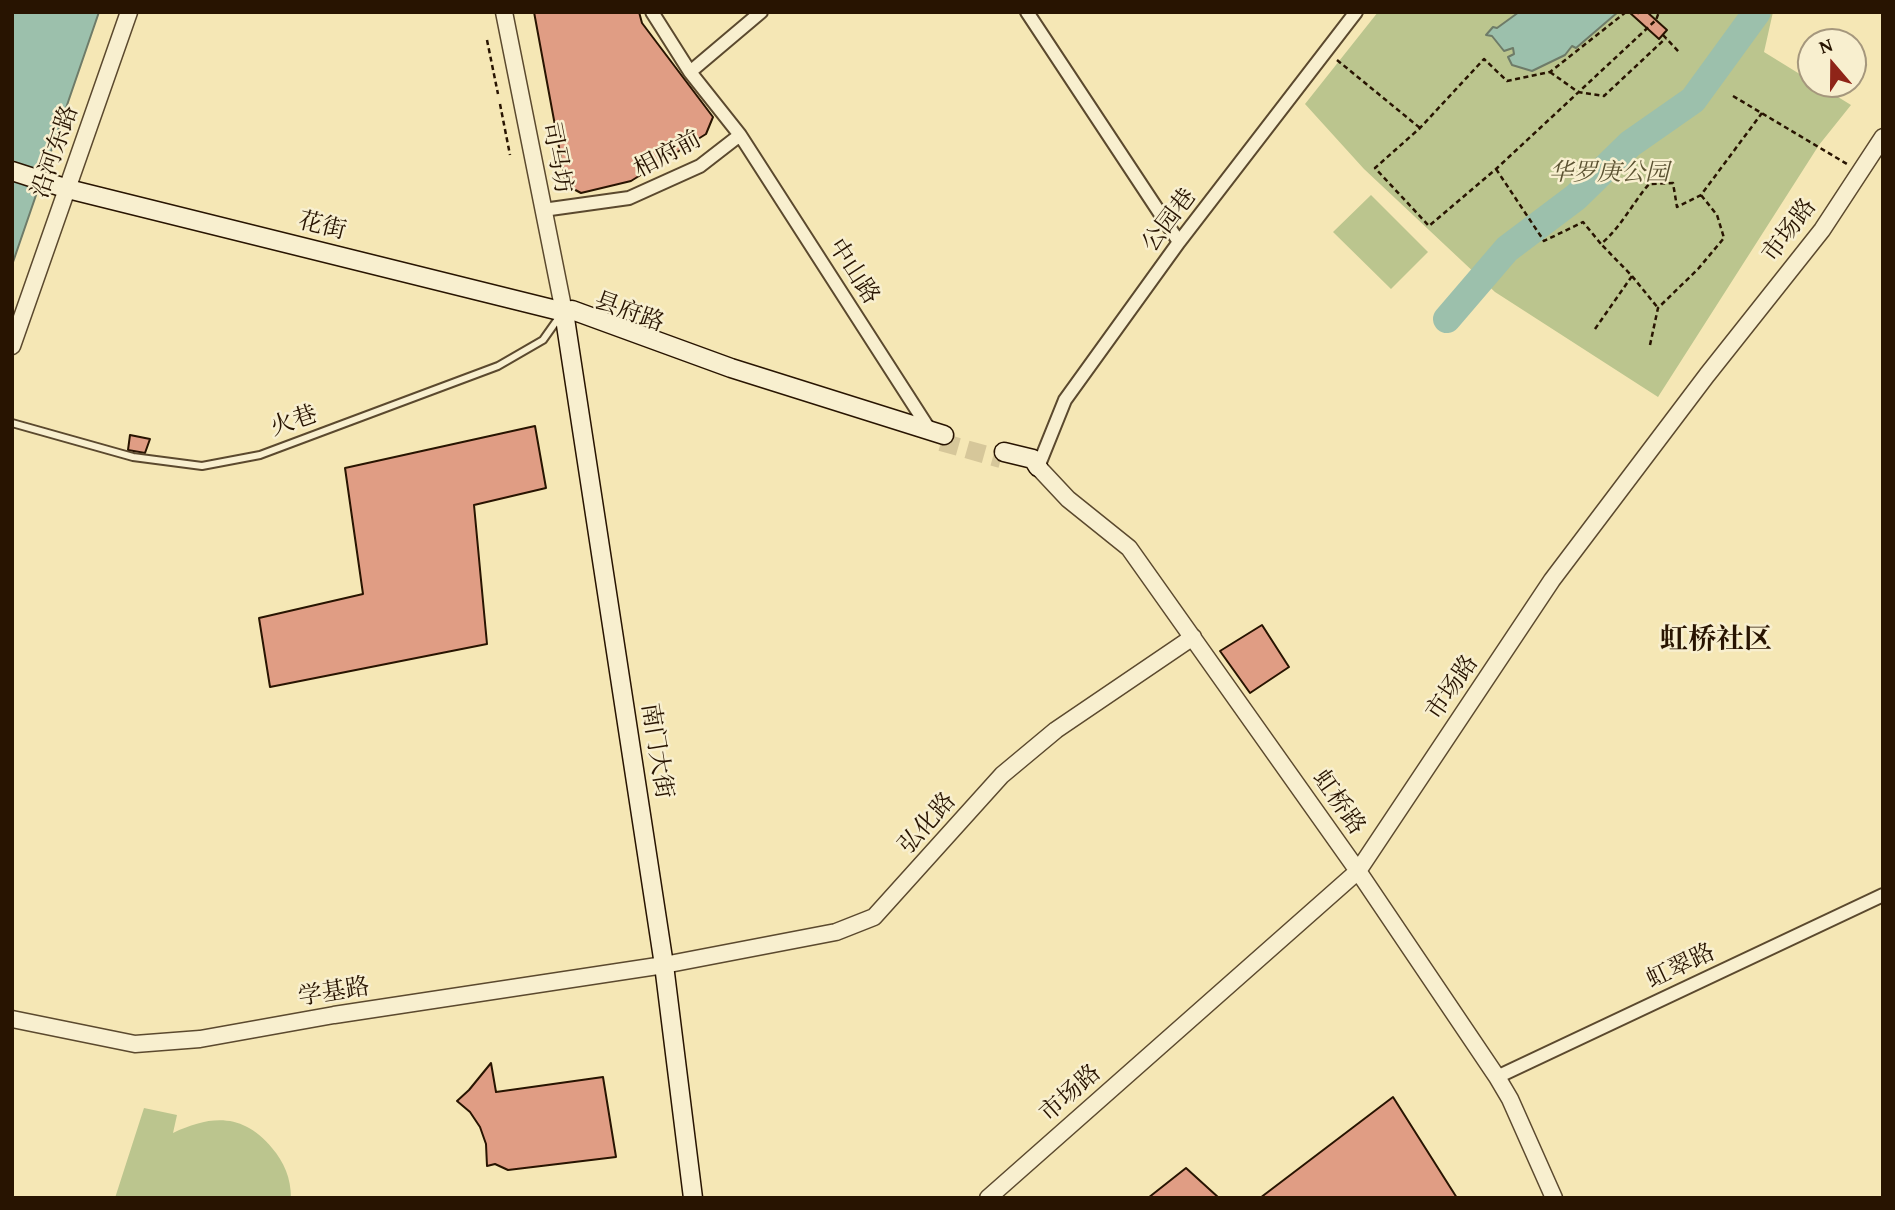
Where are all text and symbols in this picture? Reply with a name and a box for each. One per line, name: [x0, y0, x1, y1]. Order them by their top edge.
north arrow: [1797, 28, 1867, 98]
text: N: [1815, 30, 1836, 60]
street label: 沿河东路: [27, 102, 85, 202]
street label: 司马坊: [535, 120, 577, 196]
street label: 相府前: [629, 125, 707, 185]
park label: 华罗庚公园: [1549, 160, 1669, 188]
street label: 公园巷: [1137, 184, 1203, 258]
street label: 市场路: [1757, 194, 1823, 268]
street label: 花街: [295, 207, 349, 247]
street label: 中山路: [821, 234, 885, 310]
street label: 县府路: [590, 287, 668, 339]
street label: 火巷: [267, 401, 321, 443]
district label: 虹桥社区: [1660, 624, 1772, 658]
street label: 市场路: [1421, 650, 1485, 726]
street label: 南门大街: [634, 701, 678, 801]
street label: 虹桥路: [1306, 765, 1370, 841]
street label: 弘化路: [894, 787, 962, 861]
street label: 虹翠路: [1642, 939, 1720, 995]
street label: 学基路: [296, 973, 372, 1013]
street label: 市场路: [1035, 1059, 1107, 1129]

